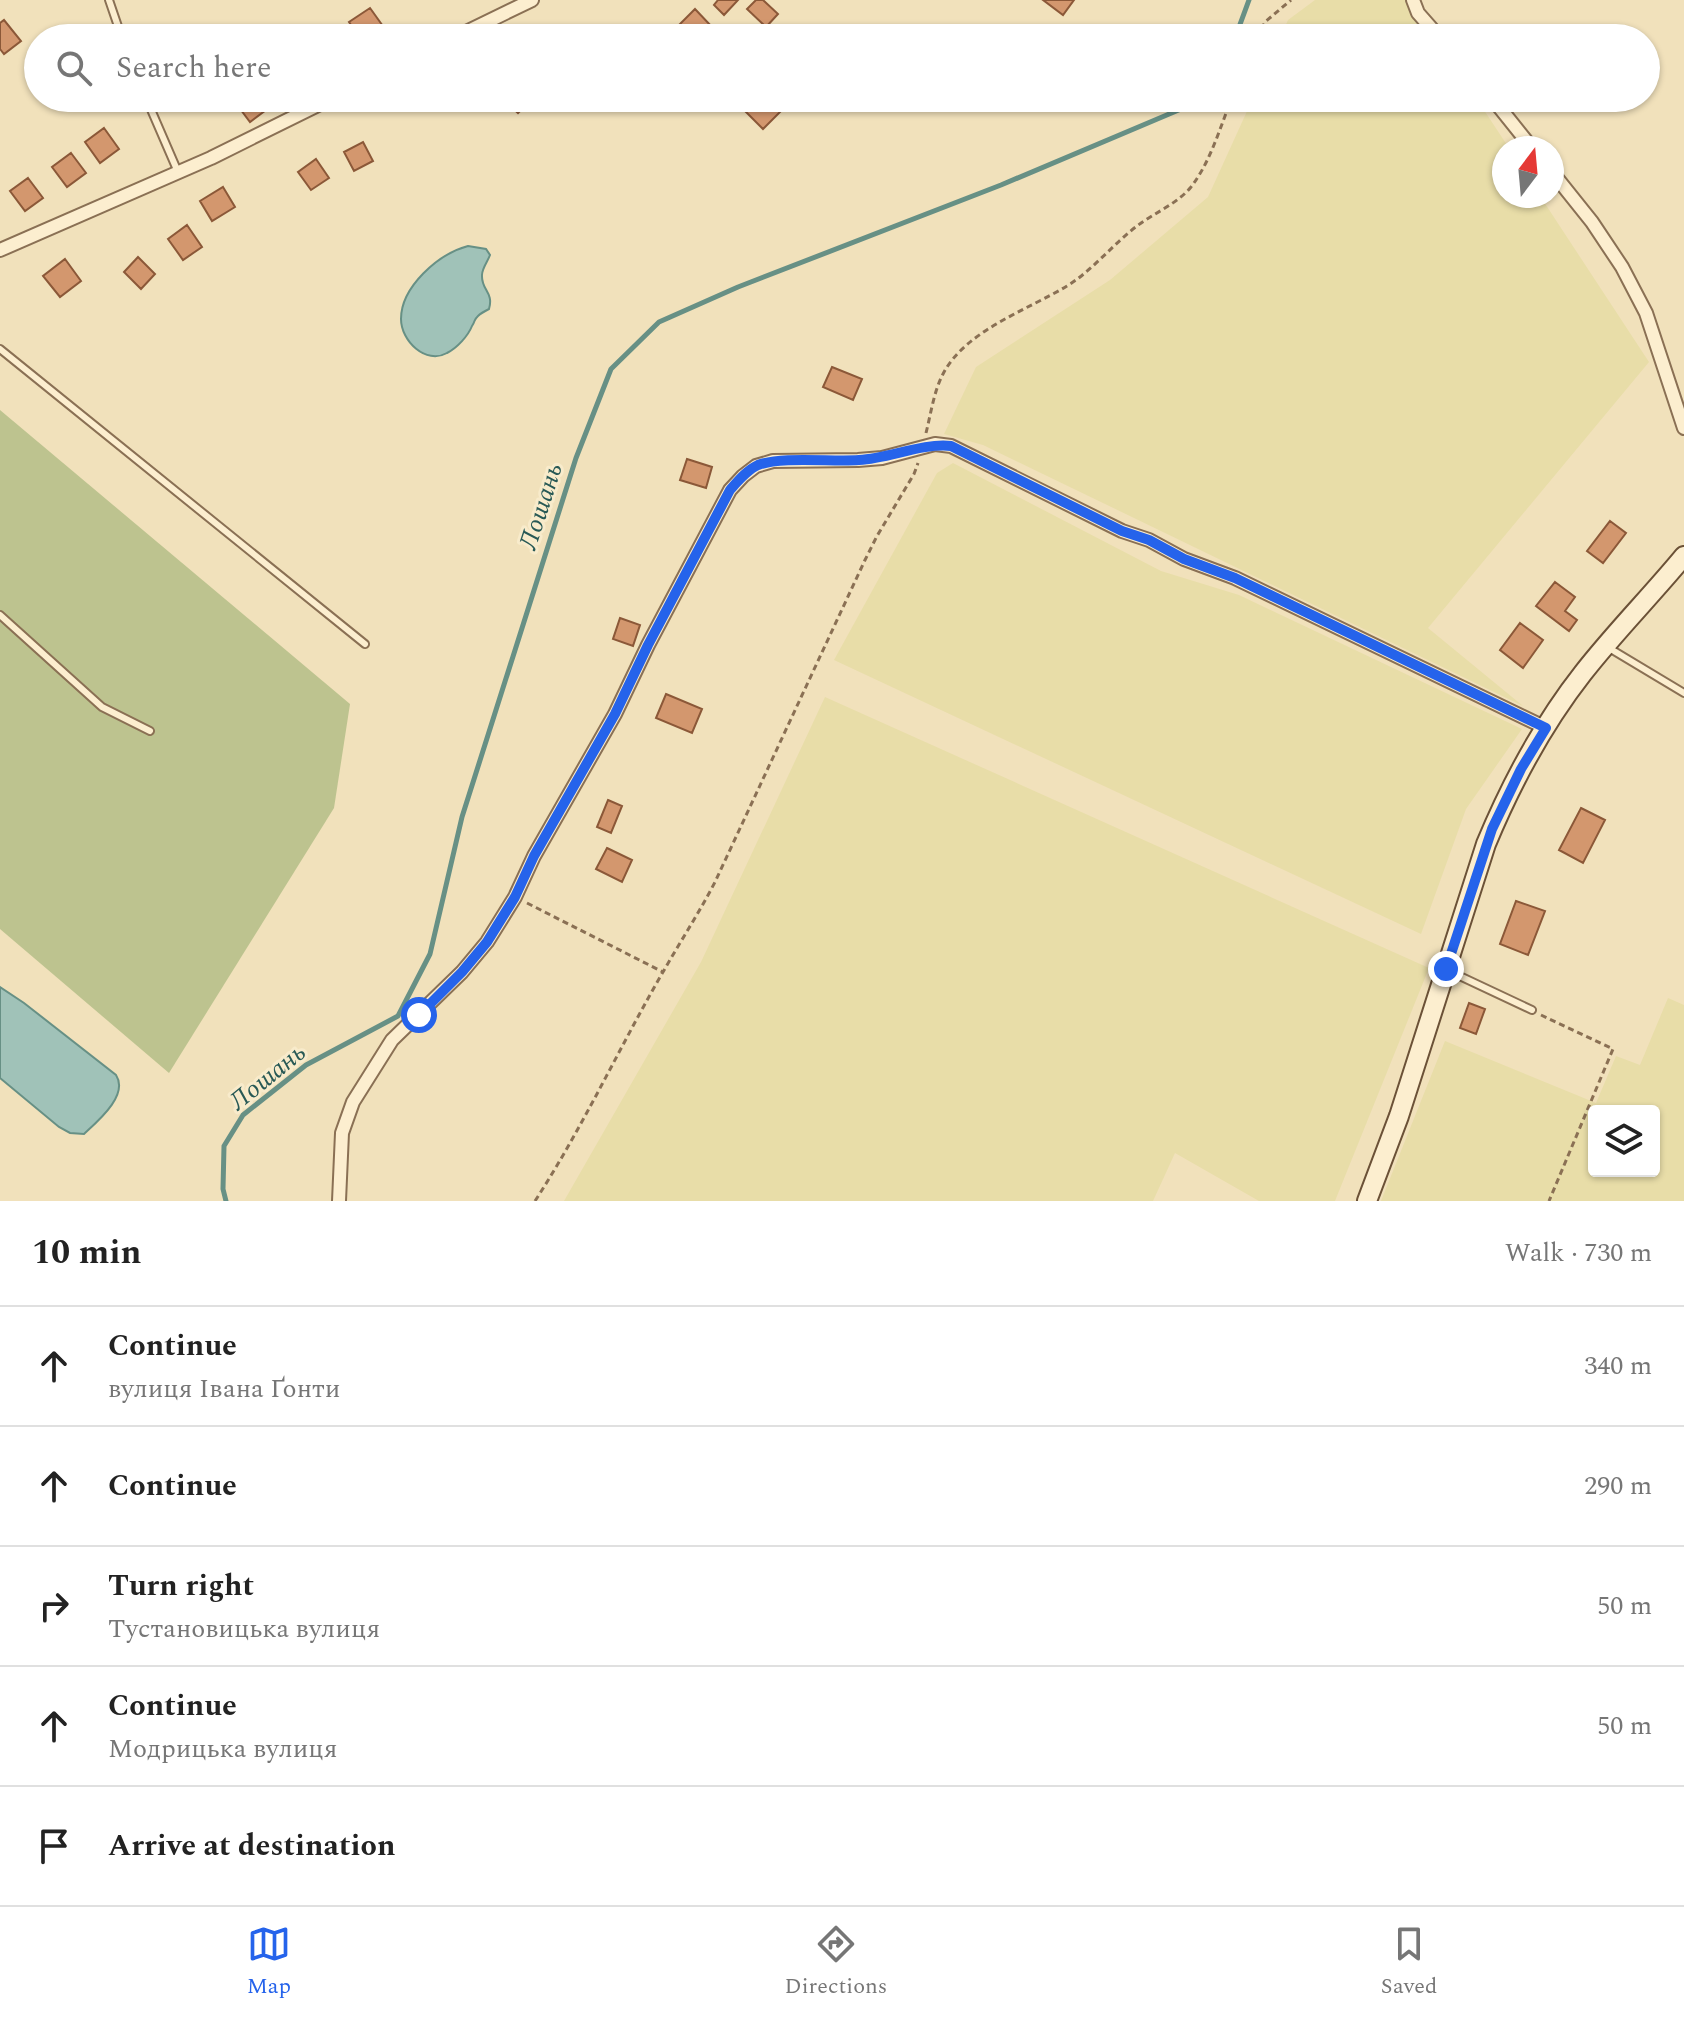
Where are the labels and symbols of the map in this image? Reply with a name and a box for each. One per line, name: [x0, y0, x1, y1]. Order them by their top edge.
north arrow: [1492, 136, 1564, 208]
water label: Лошань: [508, 458, 574, 556]
route end: [1428, 951, 1464, 987]
route start: [401, 997, 437, 1033]
water label: Лошань: [219, 1033, 315, 1121]

